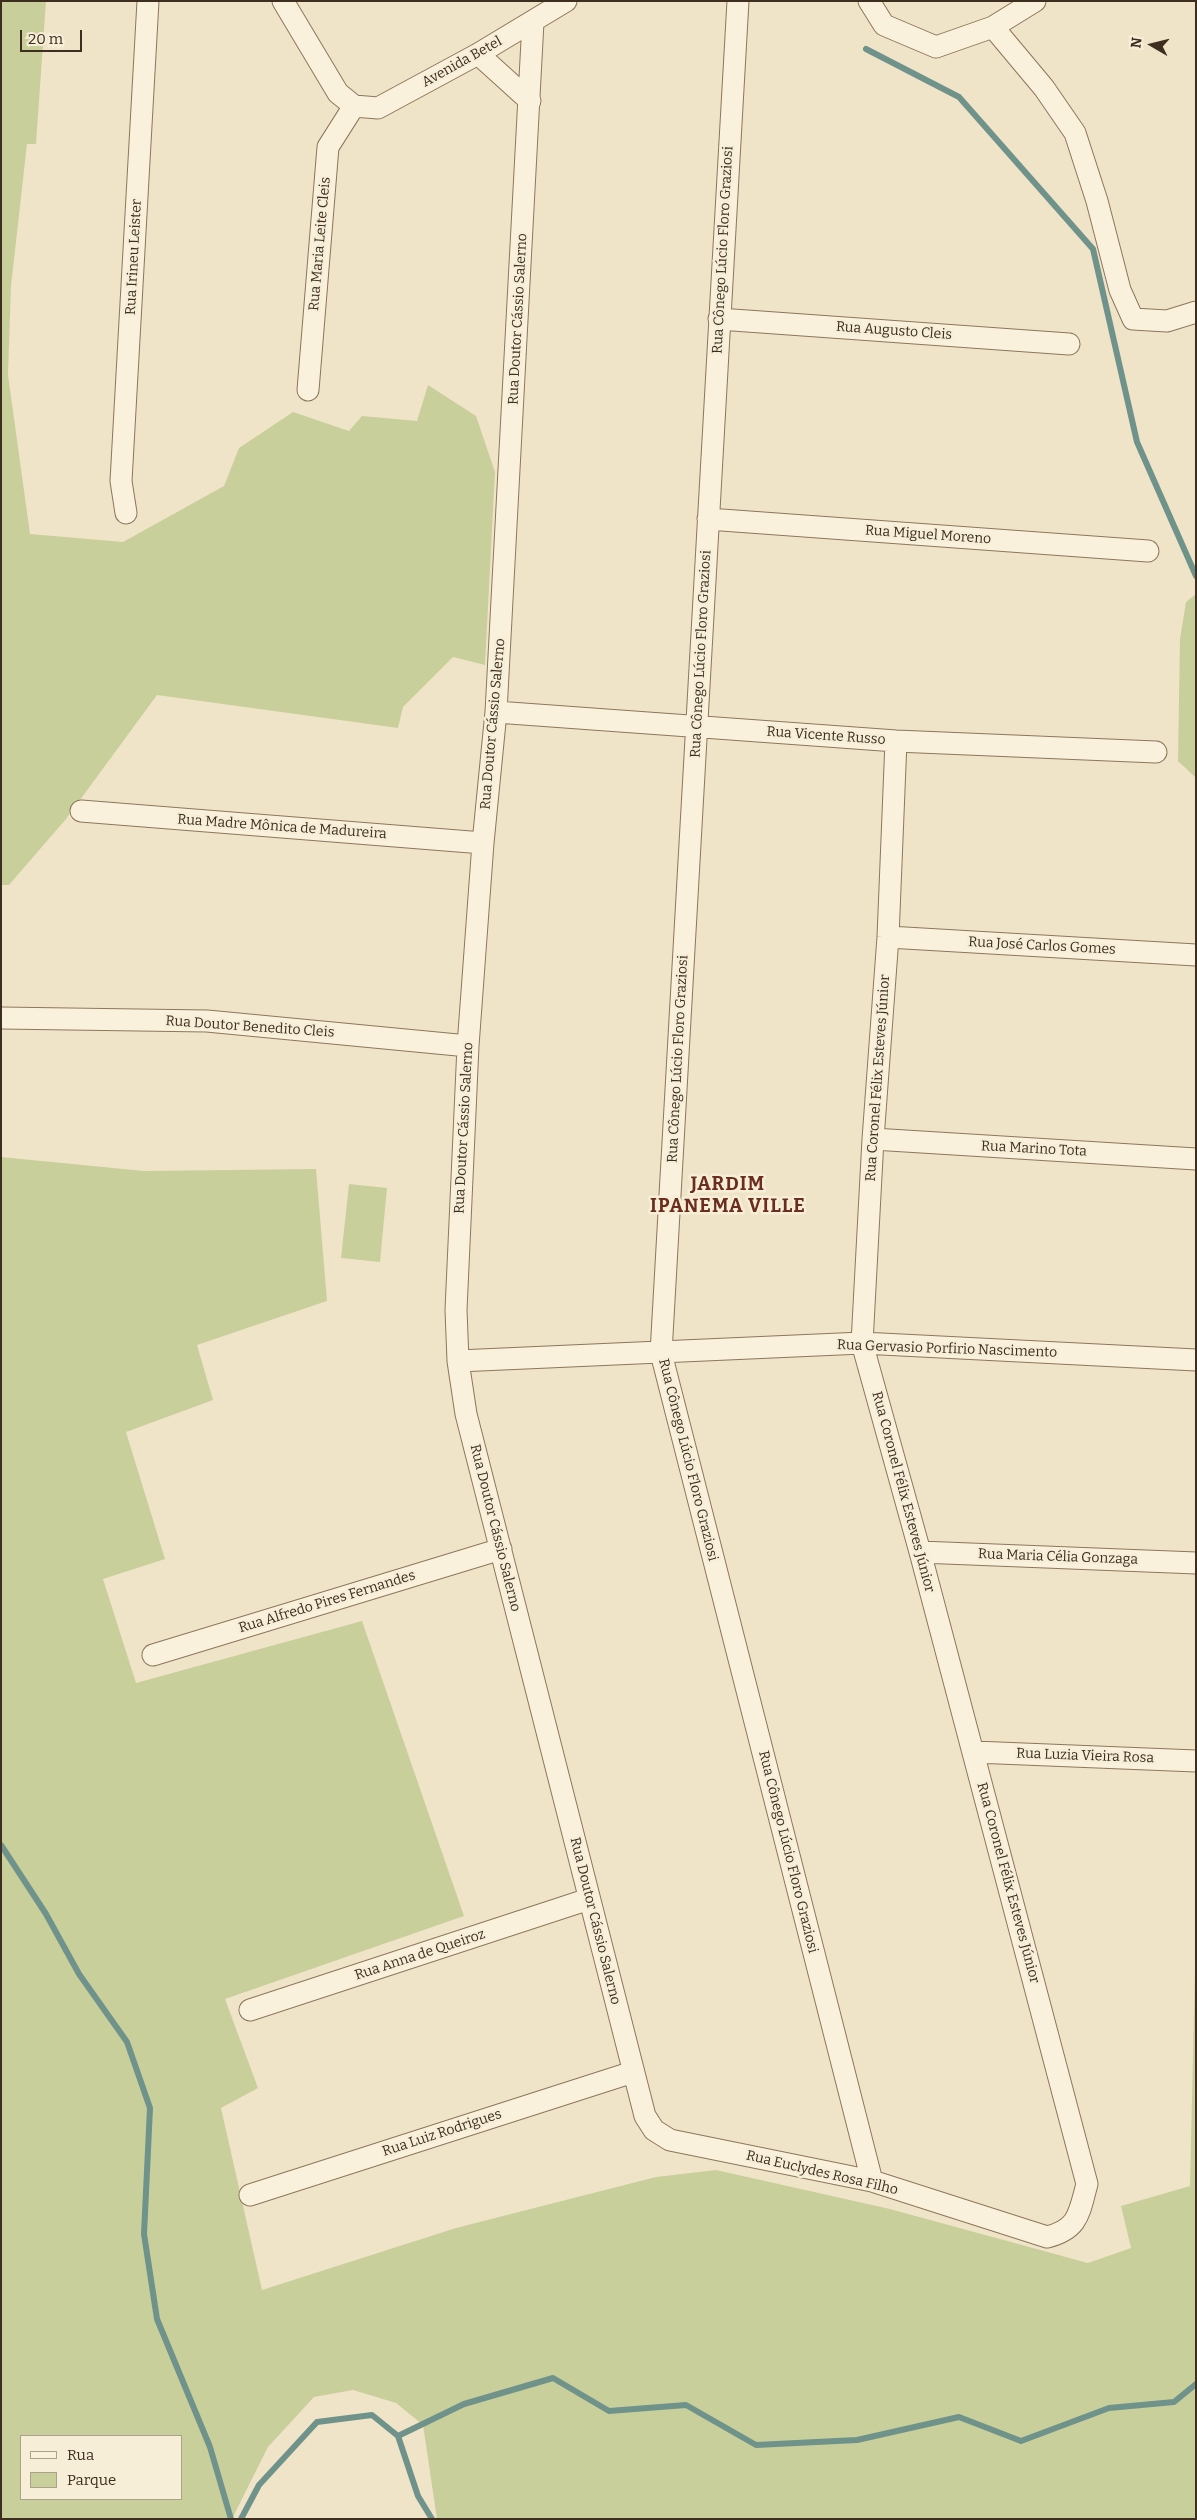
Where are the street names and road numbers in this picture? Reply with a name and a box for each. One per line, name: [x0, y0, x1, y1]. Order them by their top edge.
street label: Avenida Betel: [419, 33, 505, 91]
street label: Rua Cônego Lúcio Floro Graziosi: [709, 146, 737, 354]
street label: Rua Maria Leite Cleis: [306, 176, 334, 312]
street label: Rua Irineu Leister: [123, 199, 145, 315]
street label: Rua Doutor Cássio Salerno: [505, 233, 531, 405]
street label: Rua Augusto Cleis: [835, 319, 953, 343]
street label: Rua Miguel Moreno: [864, 522, 992, 548]
street label: Rua Cônego Lúcio Floro Graziosi: [687, 550, 715, 758]
street label: Rua Doutor Cássio Salerno: [477, 638, 509, 810]
street label: Rua Vicente Russo: [766, 723, 886, 749]
street label: Rua Madre Mônica de Madureira: [177, 811, 387, 843]
street label: Rua José Carlos Gomes: [968, 934, 1116, 958]
street label: Rua Cônego Lúcio Floro Graziosi: [664, 955, 692, 1163]
street label: Rua Coronel Félix Esteves Júnior: [862, 974, 894, 1182]
street label: Rua Doutor Benedito Cleis: [165, 1013, 335, 1041]
street label: Rua Doutor Cássio Salerno: [451, 1042, 477, 1214]
street label: Rua Marino Tota: [981, 1138, 1087, 1160]
street label: Rua Gervasio Porfirio Nascimento: [837, 1337, 1057, 1361]
street label: Rua Cônego Lúcio Floro Graziosi: [655, 1357, 721, 1563]
street label: Rua Coronel Félix Esteves Júnior: [868, 1390, 938, 1594]
street label: Rua Doutor Cássio Salerno: [466, 1443, 524, 1613]
street label: Rua Maria Célia Gonzaga: [978, 1546, 1138, 1568]
street label: Rua Alfredo Pires Fernandes: [237, 1567, 417, 1637]
street label: Rua Luzia Vieira Rosa: [1016, 1745, 1154, 1767]
street label: Rua Cônego Lúcio Floro Graziosi: [755, 1749, 821, 1955]
street label: Rua Coronel Félix Esteves Júnior: [973, 1781, 1043, 1985]
street label: Rua Doutor Cássio Salerno: [566, 1836, 624, 2006]
street label: Rua Anna de Queiroz: [353, 1926, 487, 1984]
street label: Rua Luiz Rodrigues: [380, 2106, 504, 2160]
street label: Rua Euclydes Rosa Filho: [744, 2147, 900, 2199]

